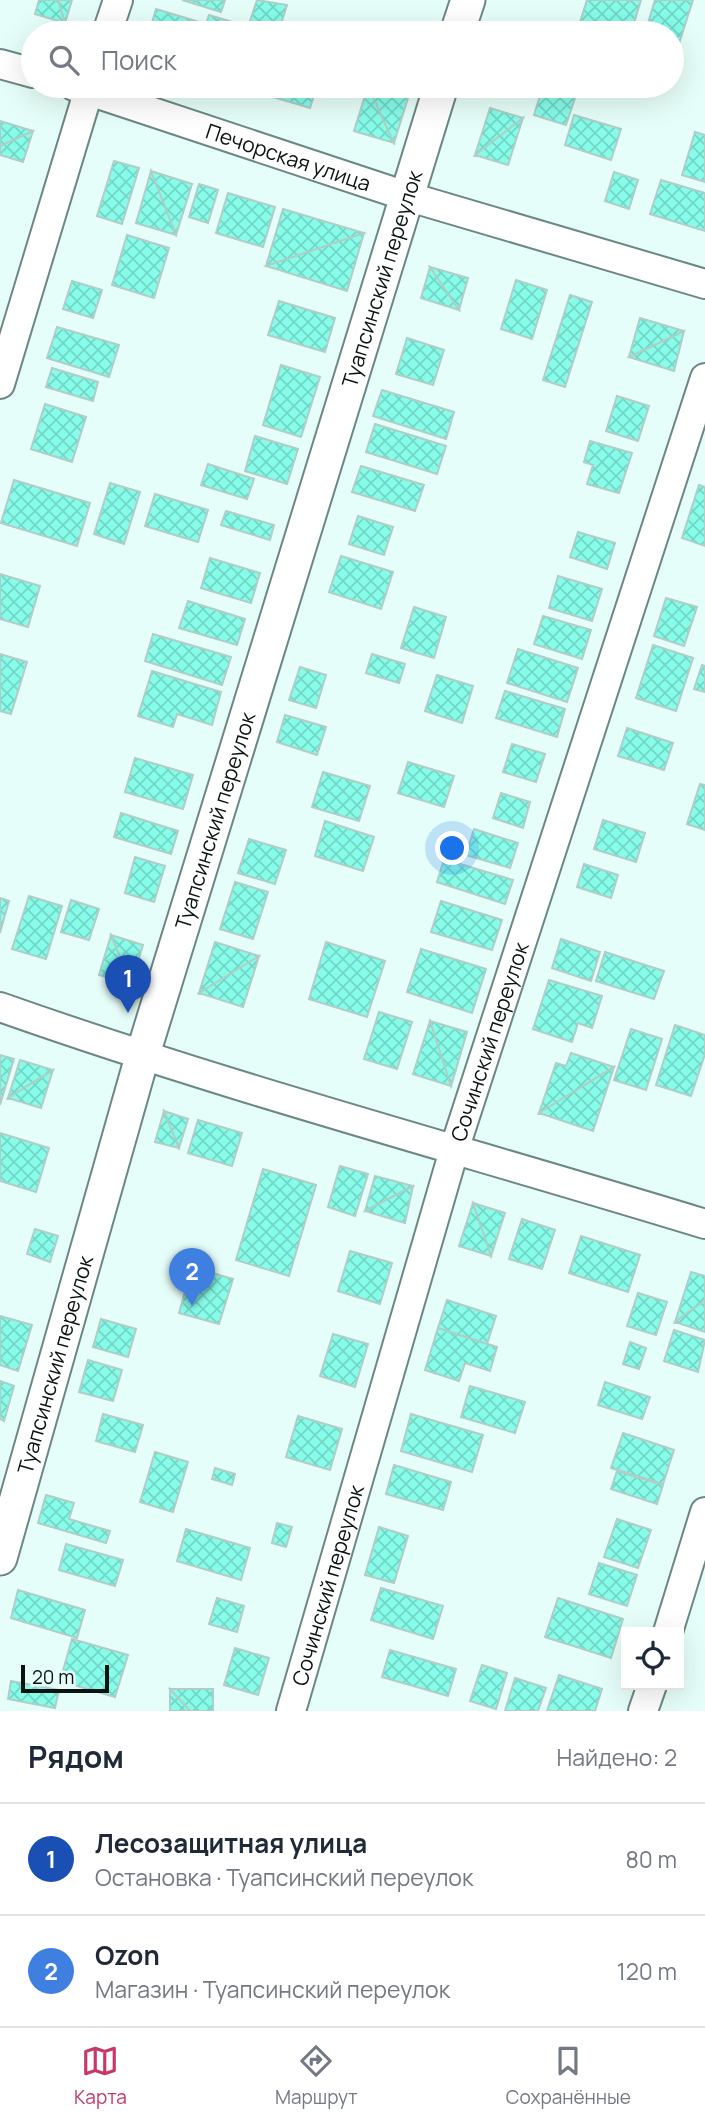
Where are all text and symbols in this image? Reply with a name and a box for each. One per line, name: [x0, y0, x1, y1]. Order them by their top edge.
search box: [21, 21, 684, 98]
icon: search: [45, 41, 83, 79]
text: Поиск: [101, 42, 176, 78]
street label: Печорская улица: [202, 117, 375, 197]
street label: Туапсинский переулок: [335, 166, 428, 391]
street label: Туапсинский переулок: [168, 708, 262, 933]
your location: [435, 831, 469, 865]
street label: Сочинский переулок: [444, 938, 535, 1145]
pin: 1: [105, 955, 151, 1013]
pin: 2: [169, 1248, 215, 1306]
street label: Туапсинский переулок: [11, 1252, 99, 1477]
street label: Сочинский переулок: [285, 1481, 370, 1689]
map controls: [621, 1627, 684, 1690]
button: locate: [621, 1627, 684, 1690]
scale bar: [21, 1662, 108, 1694]
text: 20 m: [32, 1664, 74, 1690]
text: Рядом: [28, 1736, 124, 1777]
text: Найдено: 2: [556, 1741, 677, 1773]
text: Лесозащитная улица: [95, 1825, 367, 1861]
text: 1: [46, 1843, 56, 1875]
text: 80 m: [626, 1843, 677, 1875]
text: Остановка · Туапсинский переулок: [95, 1861, 473, 1893]
text: Ozon: [95, 1937, 160, 1973]
text: 2: [44, 1955, 58, 1987]
text: 120 m: [617, 1955, 677, 1987]
text: Магазин · Туапсинский переулок: [95, 1973, 450, 2005]
tab: Карта: [74, 2042, 127, 2110]
tab: Маршрут: [275, 2042, 358, 2110]
tab: Сохранённые: [506, 2042, 631, 2110]

